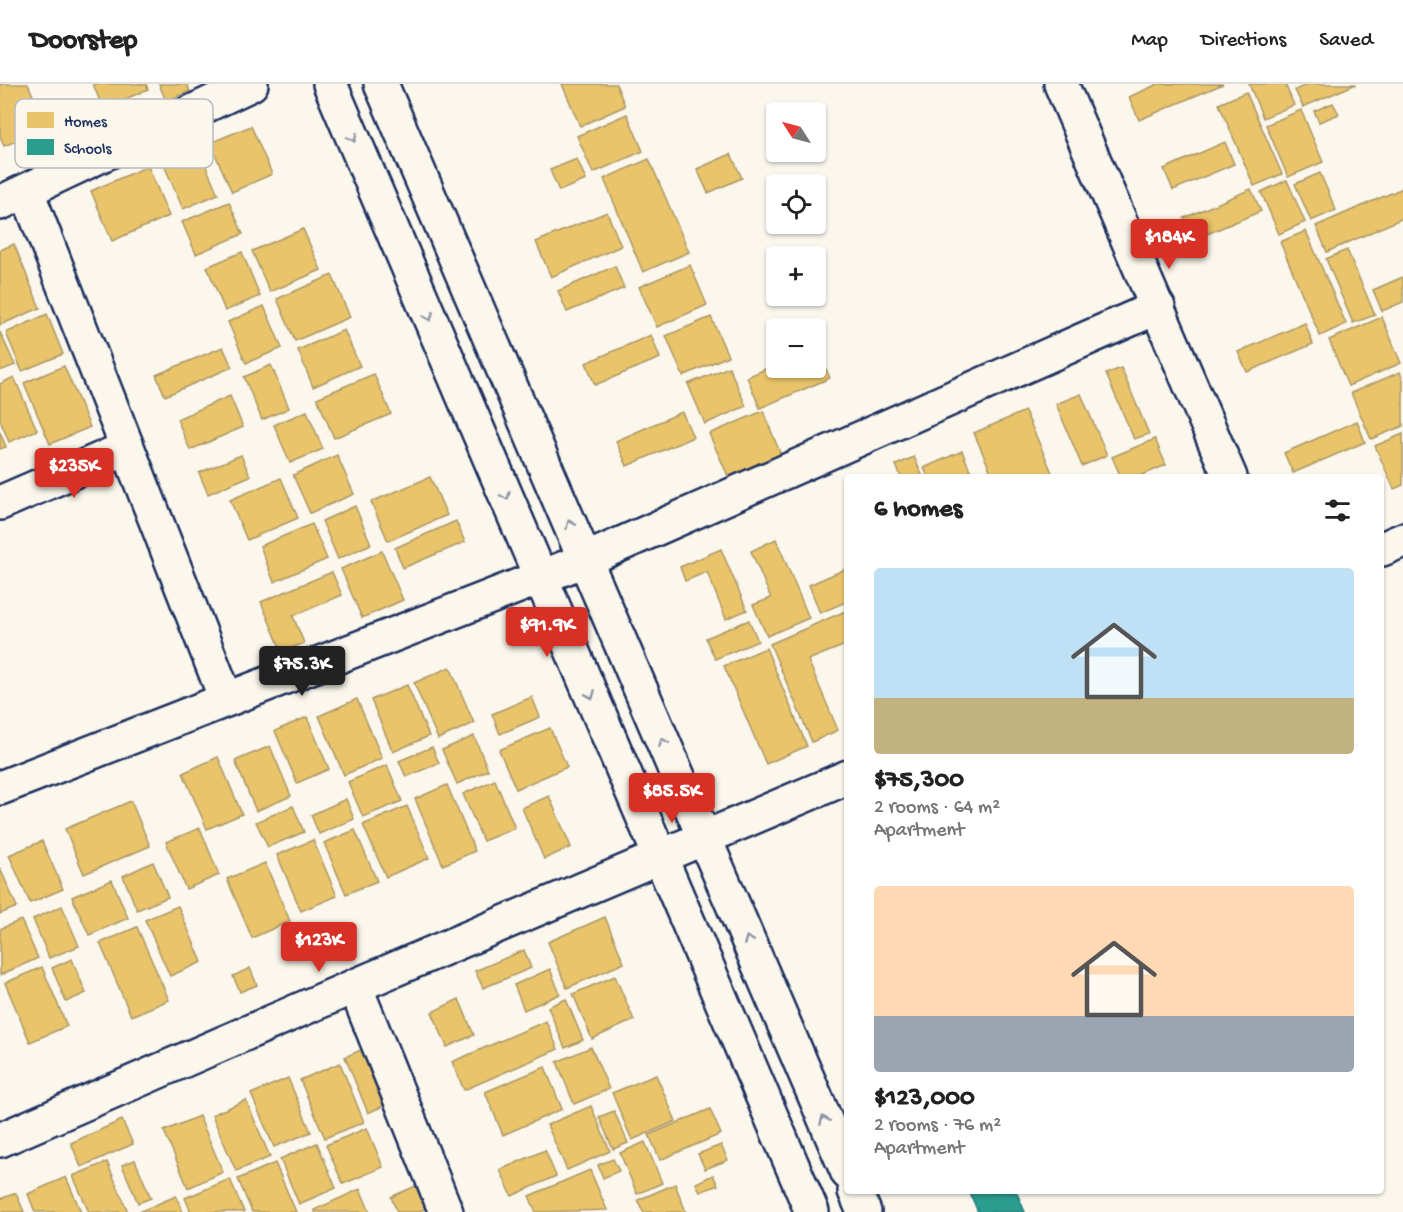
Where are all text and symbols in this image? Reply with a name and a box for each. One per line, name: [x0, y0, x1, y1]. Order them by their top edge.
text: Doorstep: [30, 25, 137, 58]
text: Map: [1131, 29, 1168, 54]
text: Directions: [1201, 29, 1286, 54]
text: Saved: [1319, 29, 1373, 54]
legend: [15, 99, 213, 168]
north arrow: [766, 102, 826, 162]
map controls: [766, 102, 826, 378]
text: Homes: [64, 114, 108, 133]
one-way arrow: [346, 131, 358, 142]
text: Schools: [64, 141, 113, 160]
button: locate: [766, 174, 826, 234]
pin: $184K: [1127, 219, 1211, 270]
text: $184K: [1145, 227, 1193, 250]
button: +: [766, 246, 826, 306]
one-way arrow: [422, 311, 434, 322]
button: −: [766, 318, 826, 378]
pin: $235K: [32, 448, 116, 499]
text: $235K: [49, 456, 99, 479]
one-way arrow: [499, 490, 511, 501]
icon: filters: [1321, 494, 1354, 527]
text: 6 homes: [874, 495, 962, 526]
one-way arrow: [565, 519, 577, 530]
pin: $91.9K: [498, 607, 596, 658]
icon: home: [1060, 607, 1168, 715]
text: $91.9K: [520, 615, 574, 638]
pin: $75.3K: [253, 646, 351, 697]
text: $75.3K: [273, 654, 331, 677]
one-way arrow: [584, 689, 596, 700]
one-way arrow: [658, 737, 670, 748]
text: $75,300: [874, 766, 964, 797]
pin: $85.5K: [623, 773, 721, 824]
text: $85.5K: [643, 781, 701, 804]
text: 2 rooms · 64 m²: [874, 797, 1000, 820]
text: Apartment: [874, 820, 964, 843]
pin: $123K: [277, 922, 361, 973]
icon: home: [1060, 925, 1168, 1033]
text: $123K: [295, 930, 343, 953]
one-way arrow: [743, 936, 755, 947]
text: $123,000: [874, 1084, 975, 1115]
one-way arrow: [820, 1115, 832, 1126]
text: 2 rooms · 76 m²: [874, 1115, 1001, 1138]
text: Apartment: [874, 1138, 964, 1161]

